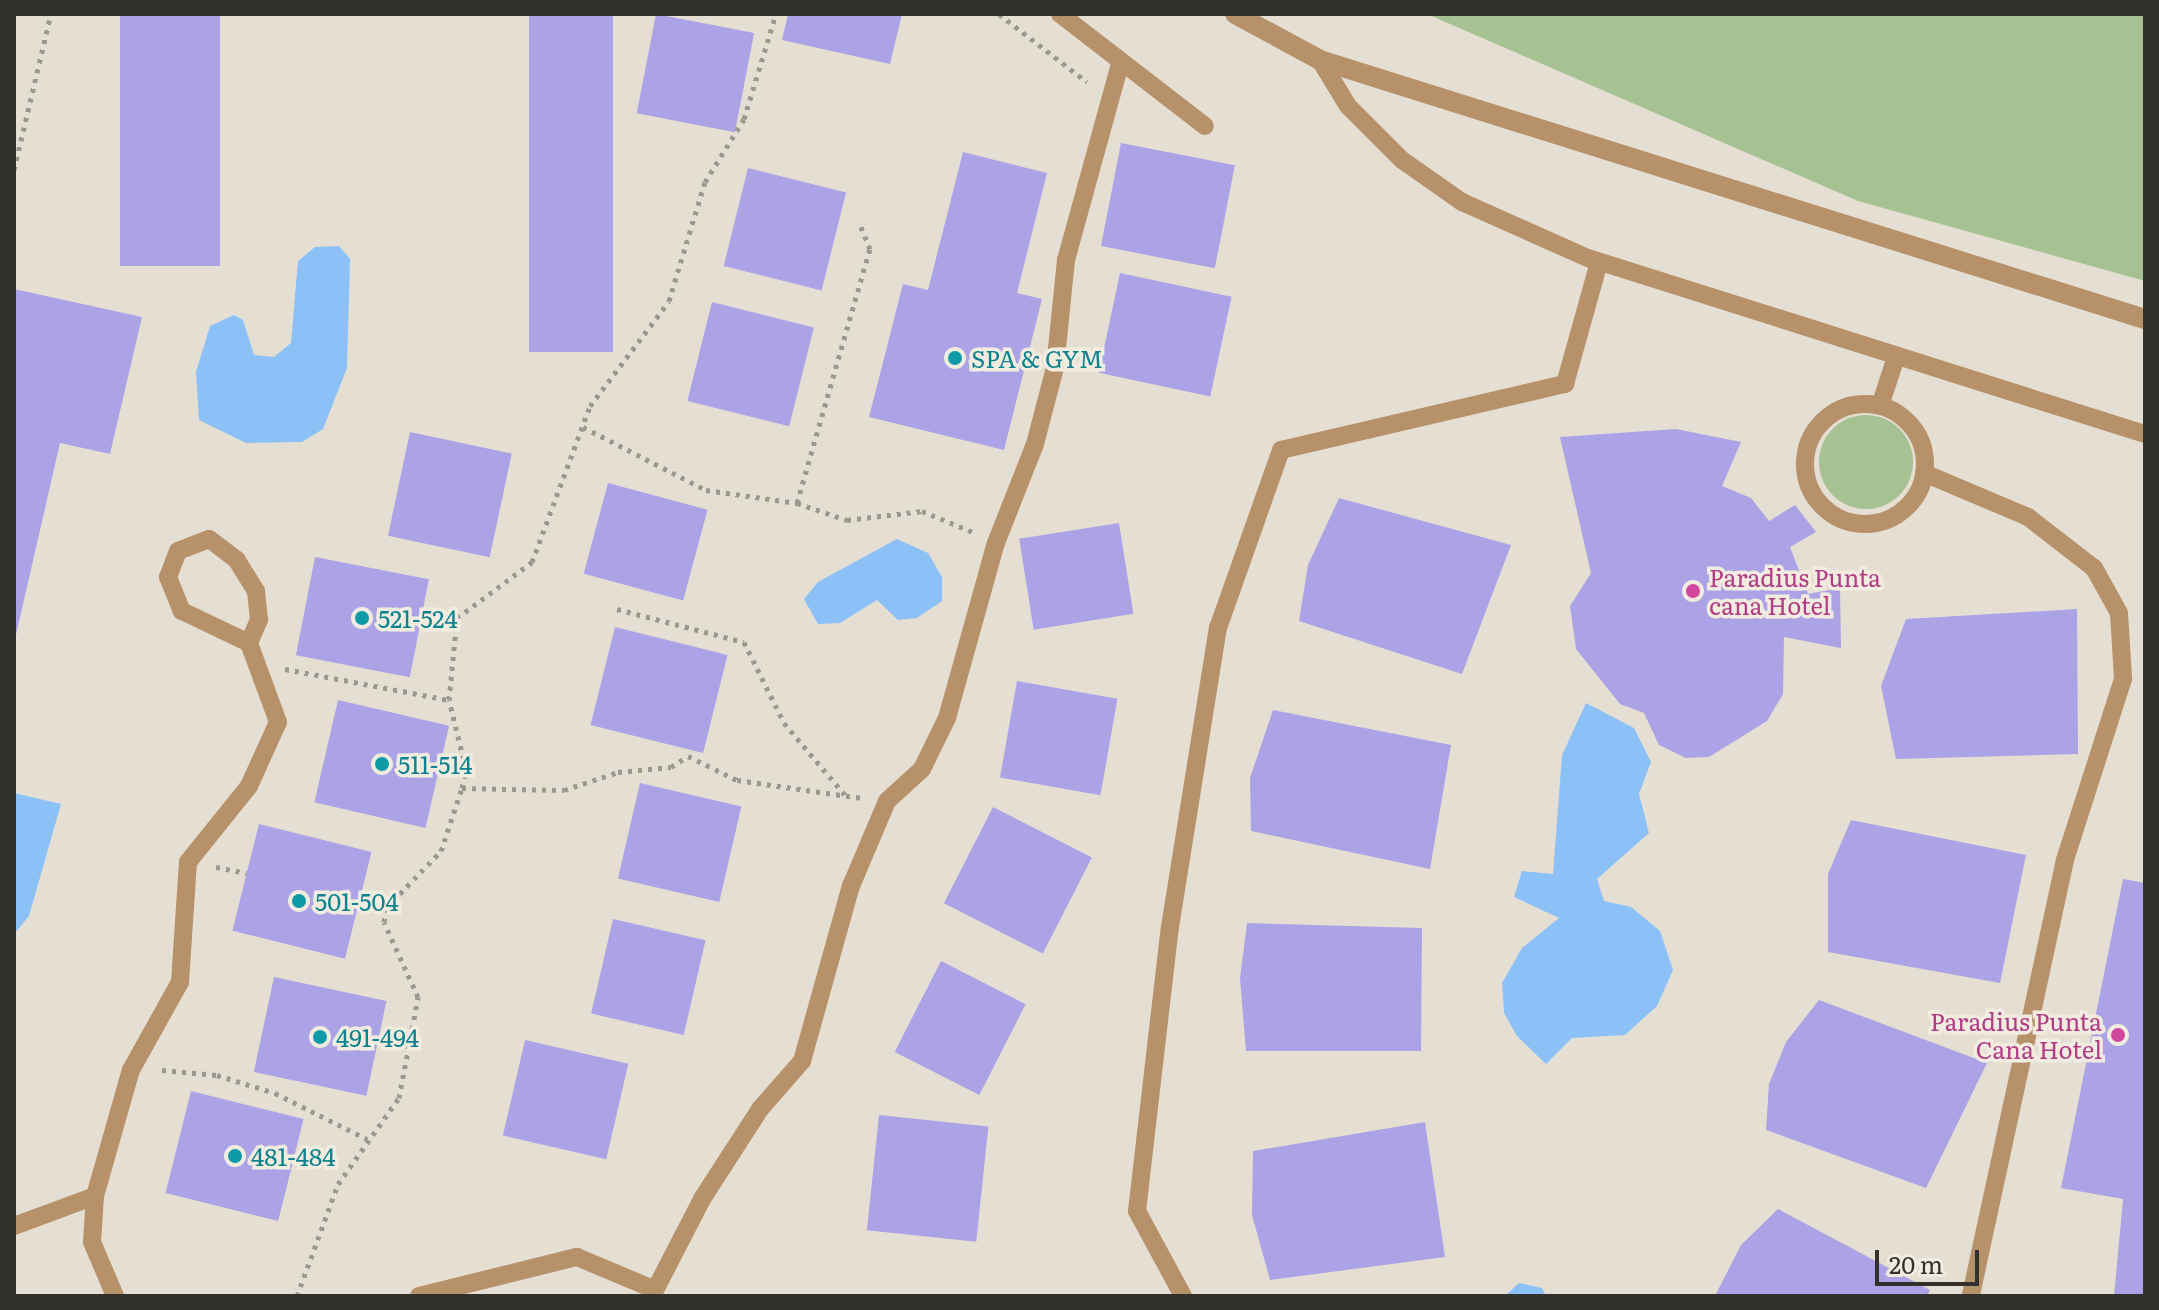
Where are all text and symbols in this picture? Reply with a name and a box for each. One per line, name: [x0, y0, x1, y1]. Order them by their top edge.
place label: SPA & GYM: [971, 344, 1103, 372]
marker: SPA & GYM: [946, 349, 964, 367]
place label: Paradius Punta cana Hotel: [1709, 563, 1881, 619]
marker: Paradius Punta cana Hotel: [1684, 582, 1702, 600]
place label: 521-524: [378, 604, 458, 632]
marker: 521-524: [353, 609, 371, 627]
place label: 511-514: [398, 750, 472, 778]
marker: 511-514: [373, 755, 391, 773]
place label: 501-504: [315, 887, 399, 915]
marker: 501-504: [290, 892, 308, 910]
place label: Paradius Punta Cana Hotel: [1930, 1007, 2102, 1063]
place label: 491-494: [336, 1023, 419, 1051]
marker: Paradius Punta Cana Hotel: [2109, 1026, 2127, 1044]
marker: 491-494: [311, 1028, 329, 1046]
place label: 481-484: [251, 1142, 335, 1170]
marker: 481-484: [226, 1147, 244, 1165]
scale bar: [1879, 1234, 1983, 1284]
text: 20 m: [1889, 1246, 1943, 1281]

